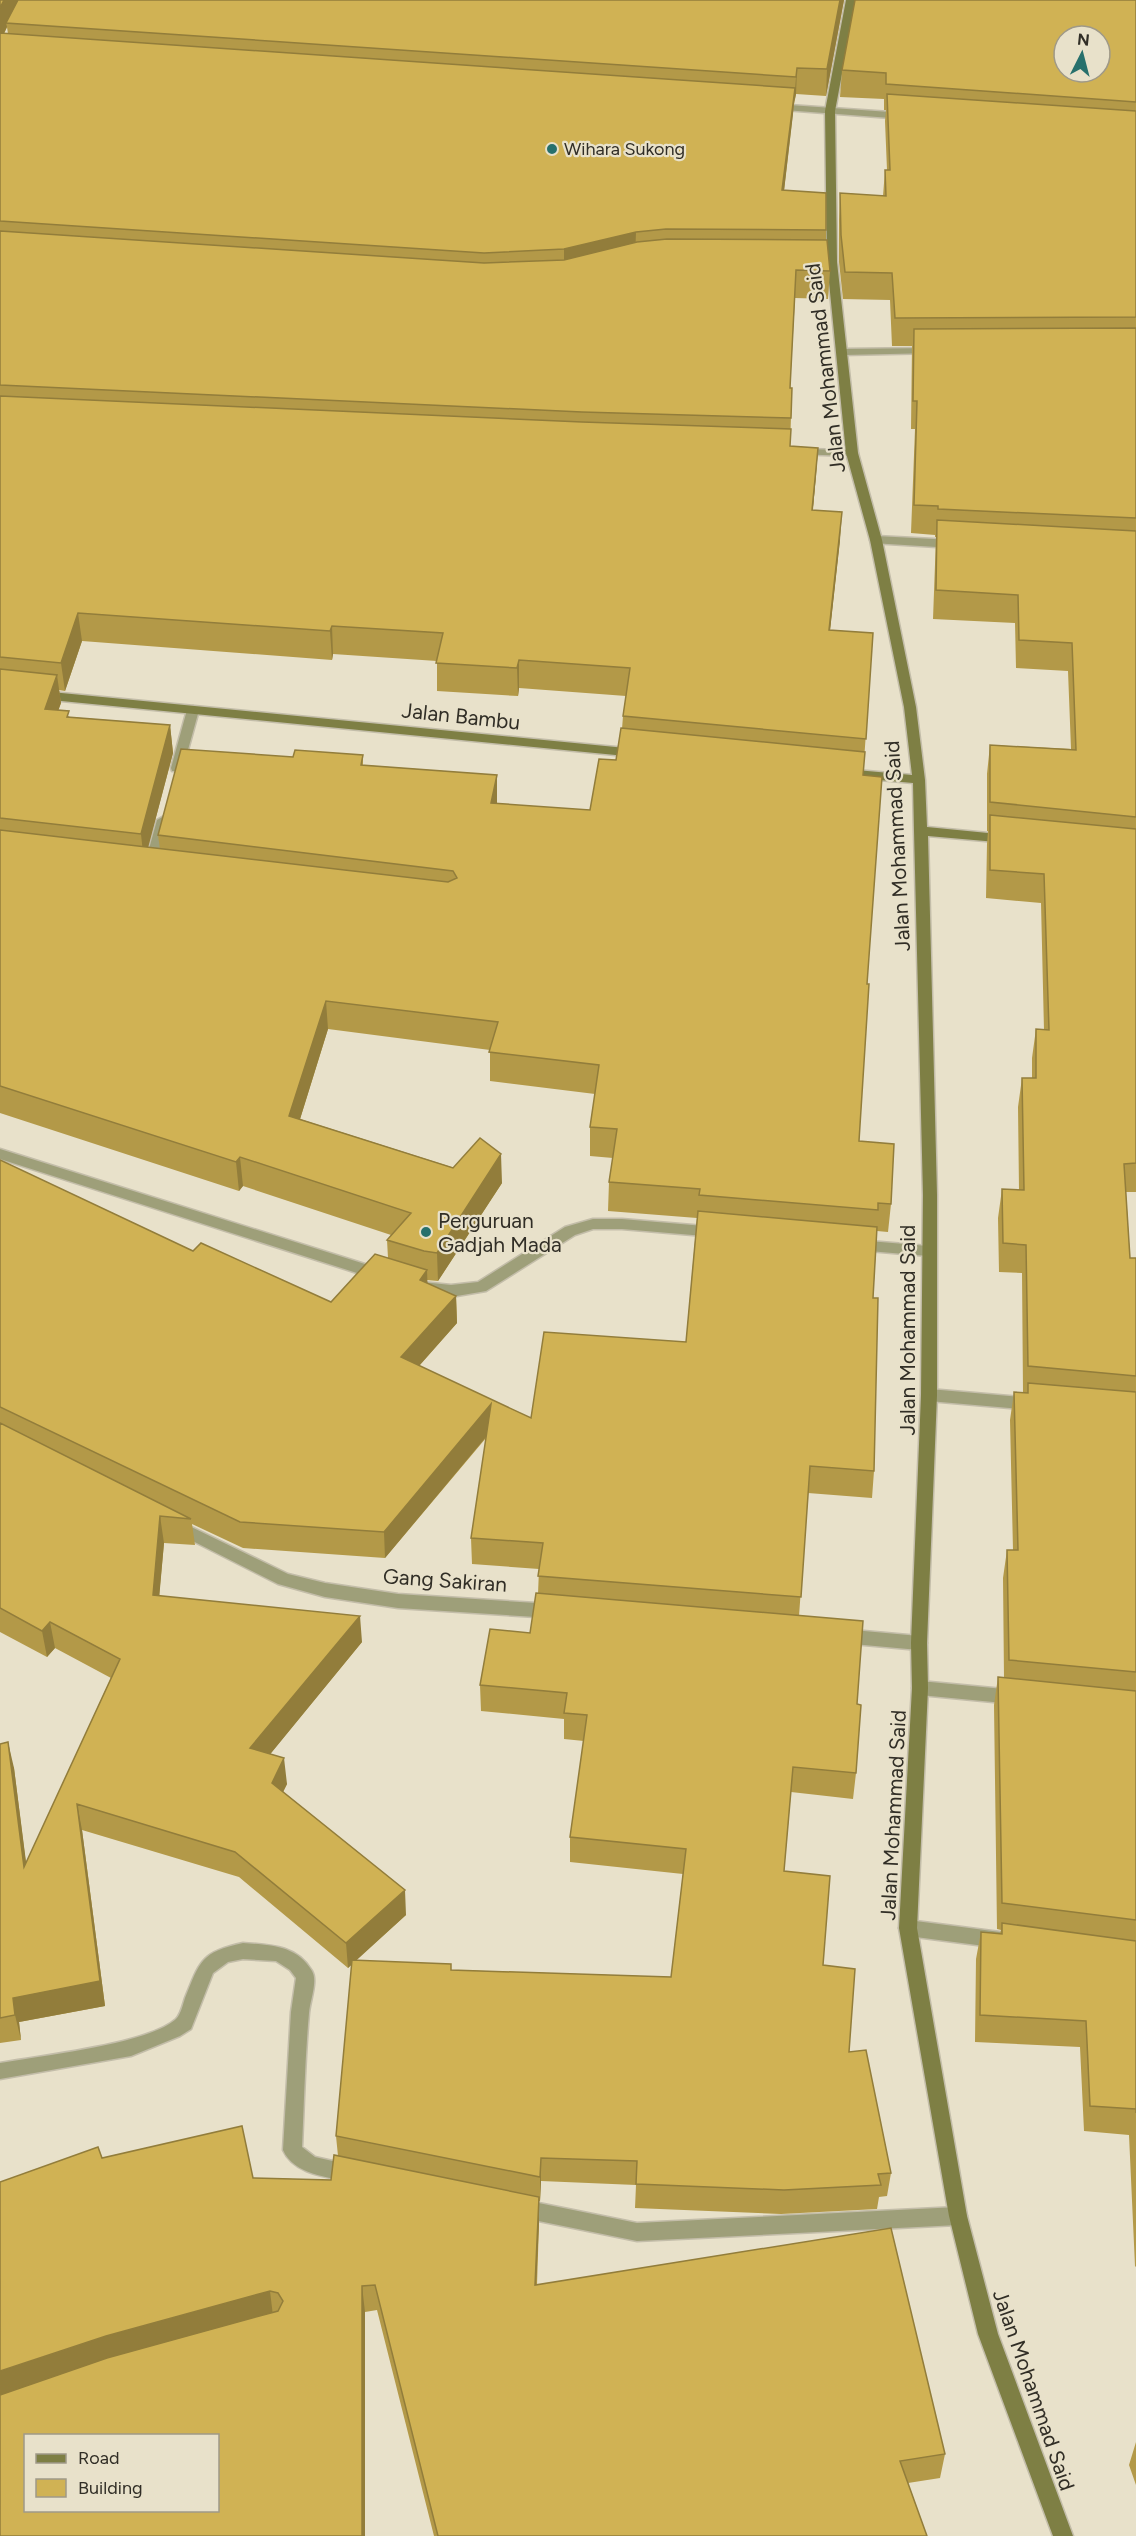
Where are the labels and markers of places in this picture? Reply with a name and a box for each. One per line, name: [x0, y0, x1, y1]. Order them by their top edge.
place label: Wihara Sukong: [564, 138, 685, 160]
marker: Wihara Sukong: [545, 142, 559, 156]
place label: Perguruan Gadjah Mada: [438, 1208, 562, 1257]
marker: Perguruan Gadjah Mada: [419, 1225, 433, 1239]

